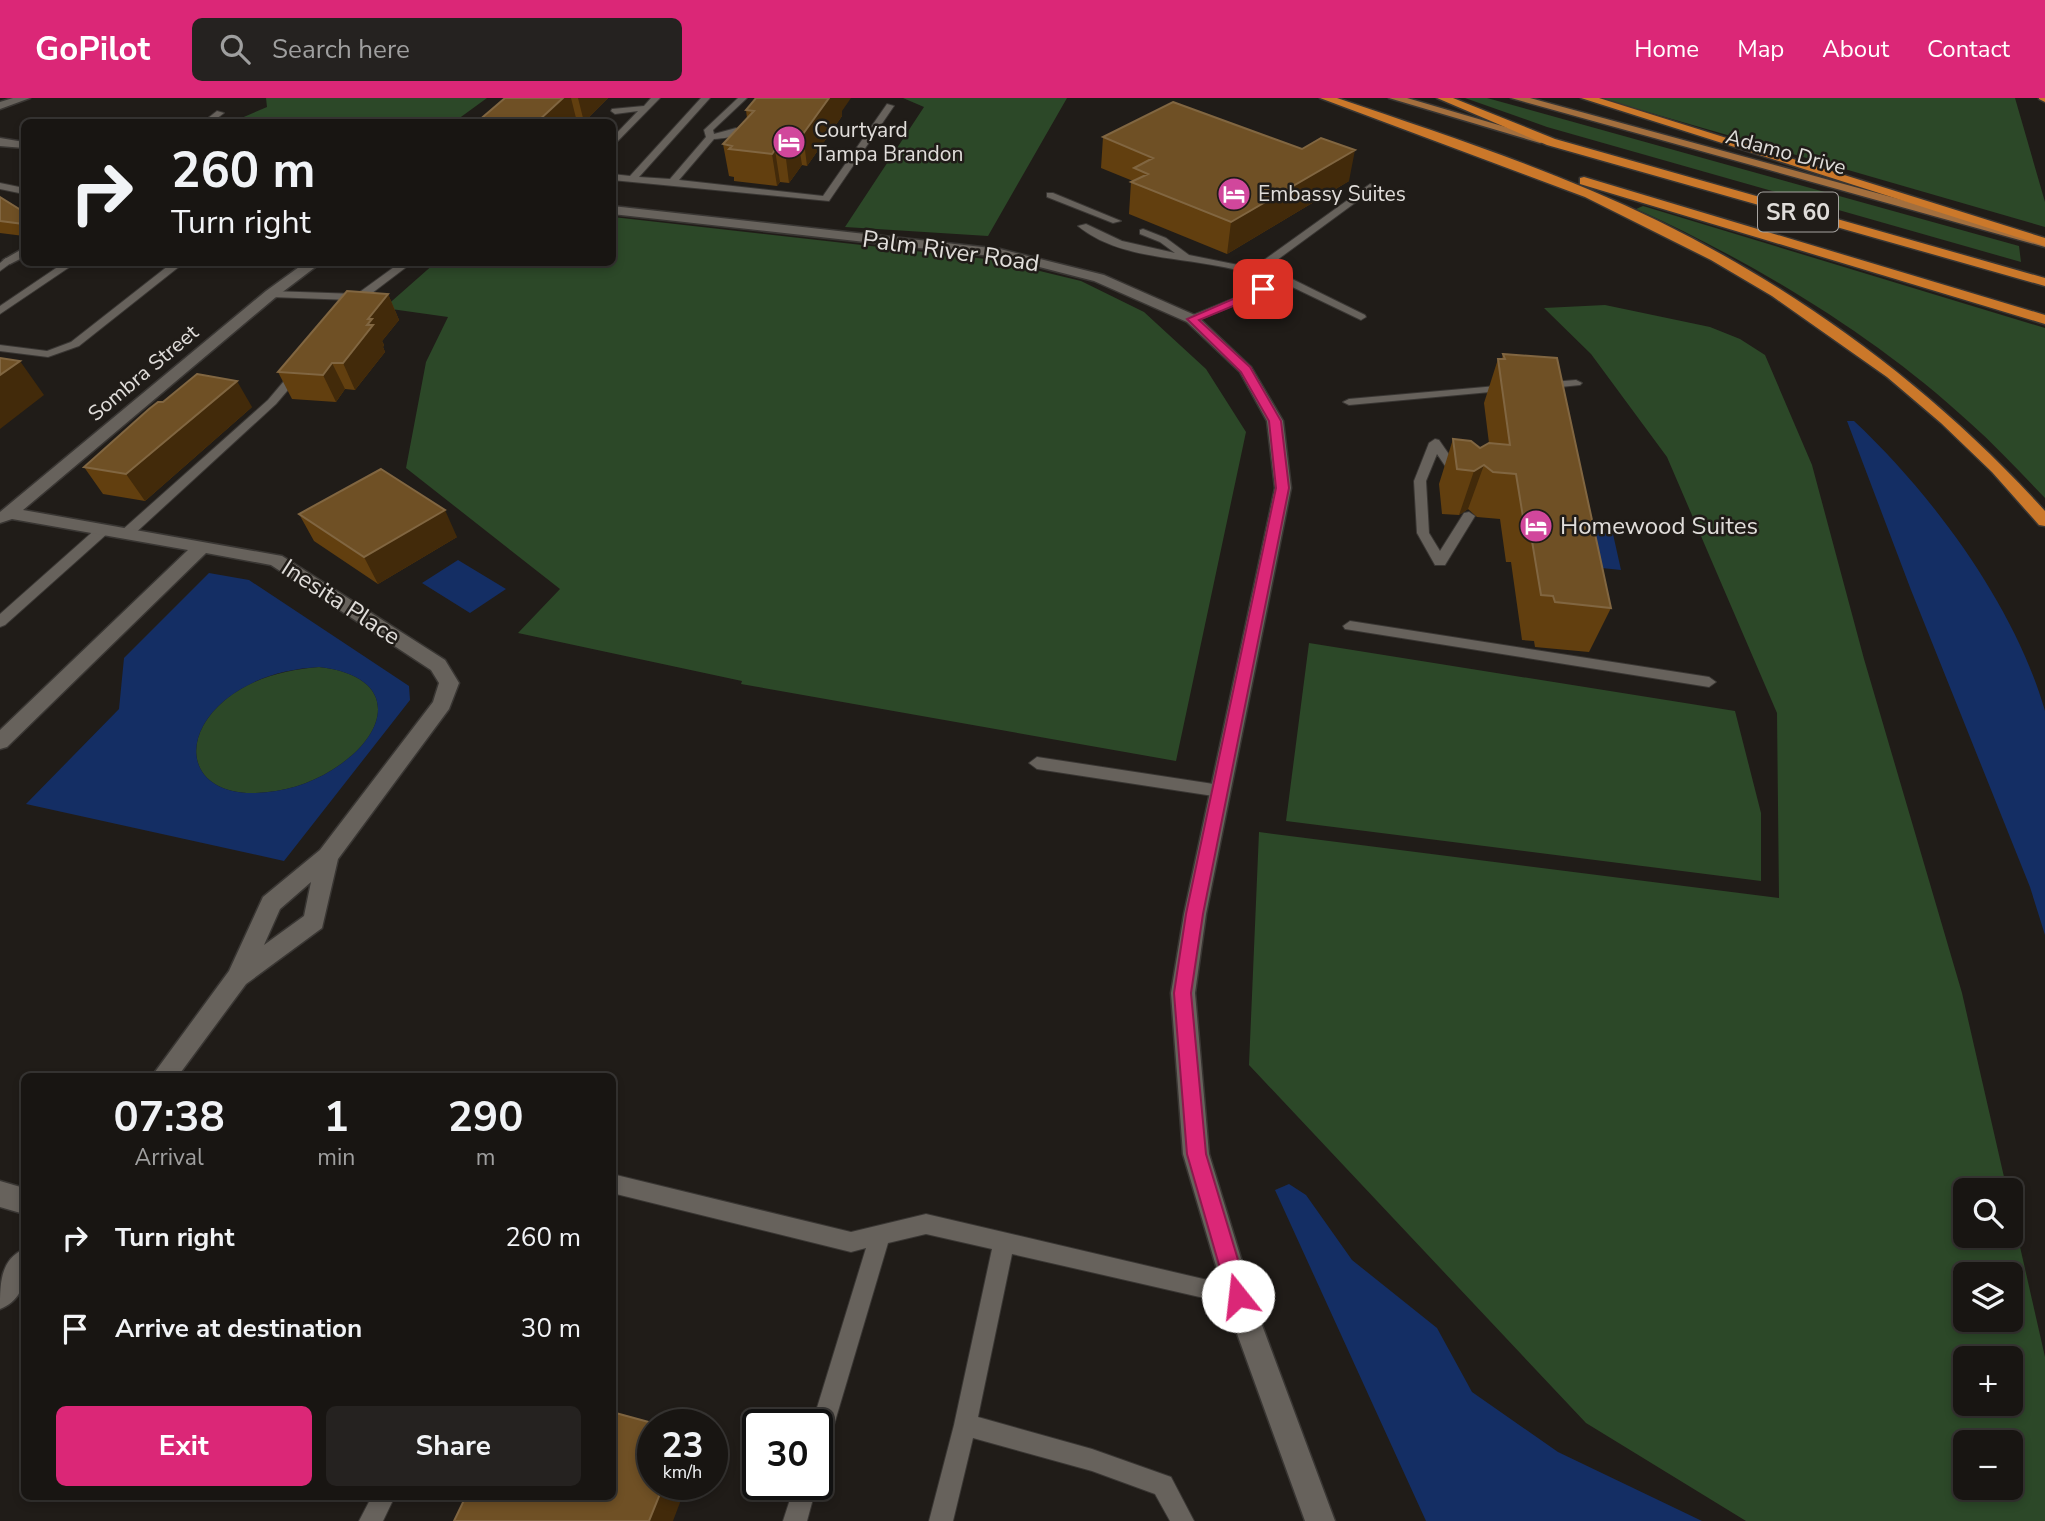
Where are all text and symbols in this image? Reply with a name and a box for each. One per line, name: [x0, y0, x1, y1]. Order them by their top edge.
search box: [192, 18, 682, 81]
text: GoPilot: [35, 27, 150, 72]
icon: search: [216, 30, 254, 68]
text: Search here: [272, 32, 410, 67]
text: Home: [1634, 33, 1699, 65]
text: Map: [1737, 33, 1784, 65]
text: About: [1822, 33, 1889, 65]
text: Contact: [1927, 33, 2010, 65]
place label: Courtyard Tampa Brandon: [814, 116, 963, 168]
hotel icon: Courtyard Tampa Brandon: [770, 123, 808, 161]
street label: Adamo Drive: [1723, 123, 1849, 181]
text: 260 m: [171, 137, 315, 204]
icon: right: [56, 147, 147, 238]
hotel icon: Embassy Suites: [1215, 175, 1253, 213]
place label: Embassy Suites: [1258, 180, 1406, 208]
road number: SR 60: [1758, 192, 1838, 232]
text: Turn right: [171, 201, 311, 244]
street label: Palm River Road: [860, 223, 1042, 279]
pin: [1233, 259, 1293, 319]
icon: arrive: [1244, 270, 1282, 308]
street label: Sombra Street: [82, 318, 205, 427]
hotel icon: Homewood Suites: [1517, 507, 1555, 545]
place label: Homewood Suites: [1560, 510, 1758, 542]
street label: Inesita Place: [275, 552, 407, 652]
text: 07:38: [114, 1089, 225, 1146]
text: 1: [324, 1089, 349, 1146]
text: 290: [448, 1089, 523, 1146]
text: Arrival: [135, 1142, 204, 1173]
text: min: [317, 1142, 355, 1173]
text: m: [476, 1142, 496, 1173]
map controls: [1953, 1178, 2023, 1500]
button: search: [1953, 1178, 2023, 1248]
icon: right: [56, 1219, 94, 1257]
text: Turn right: [115, 1220, 234, 1255]
text: 260 m: [505, 1220, 581, 1255]
position arrow: [1201, 1259, 1275, 1333]
button: layers: [1953, 1262, 2023, 1332]
icon: arrive: [56, 1310, 94, 1348]
text: Arrive at destination: [115, 1311, 362, 1346]
text: 30 m: [521, 1311, 581, 1346]
button: +: [1953, 1346, 2023, 1416]
button: Exit: [56, 1406, 312, 1486]
button: Share: [326, 1406, 581, 1486]
speed limit sign: 30: [742, 1409, 833, 1500]
text: 23: [661, 1422, 704, 1469]
button: −: [1953, 1430, 2023, 1500]
text: km/h: [663, 1460, 702, 1484]

